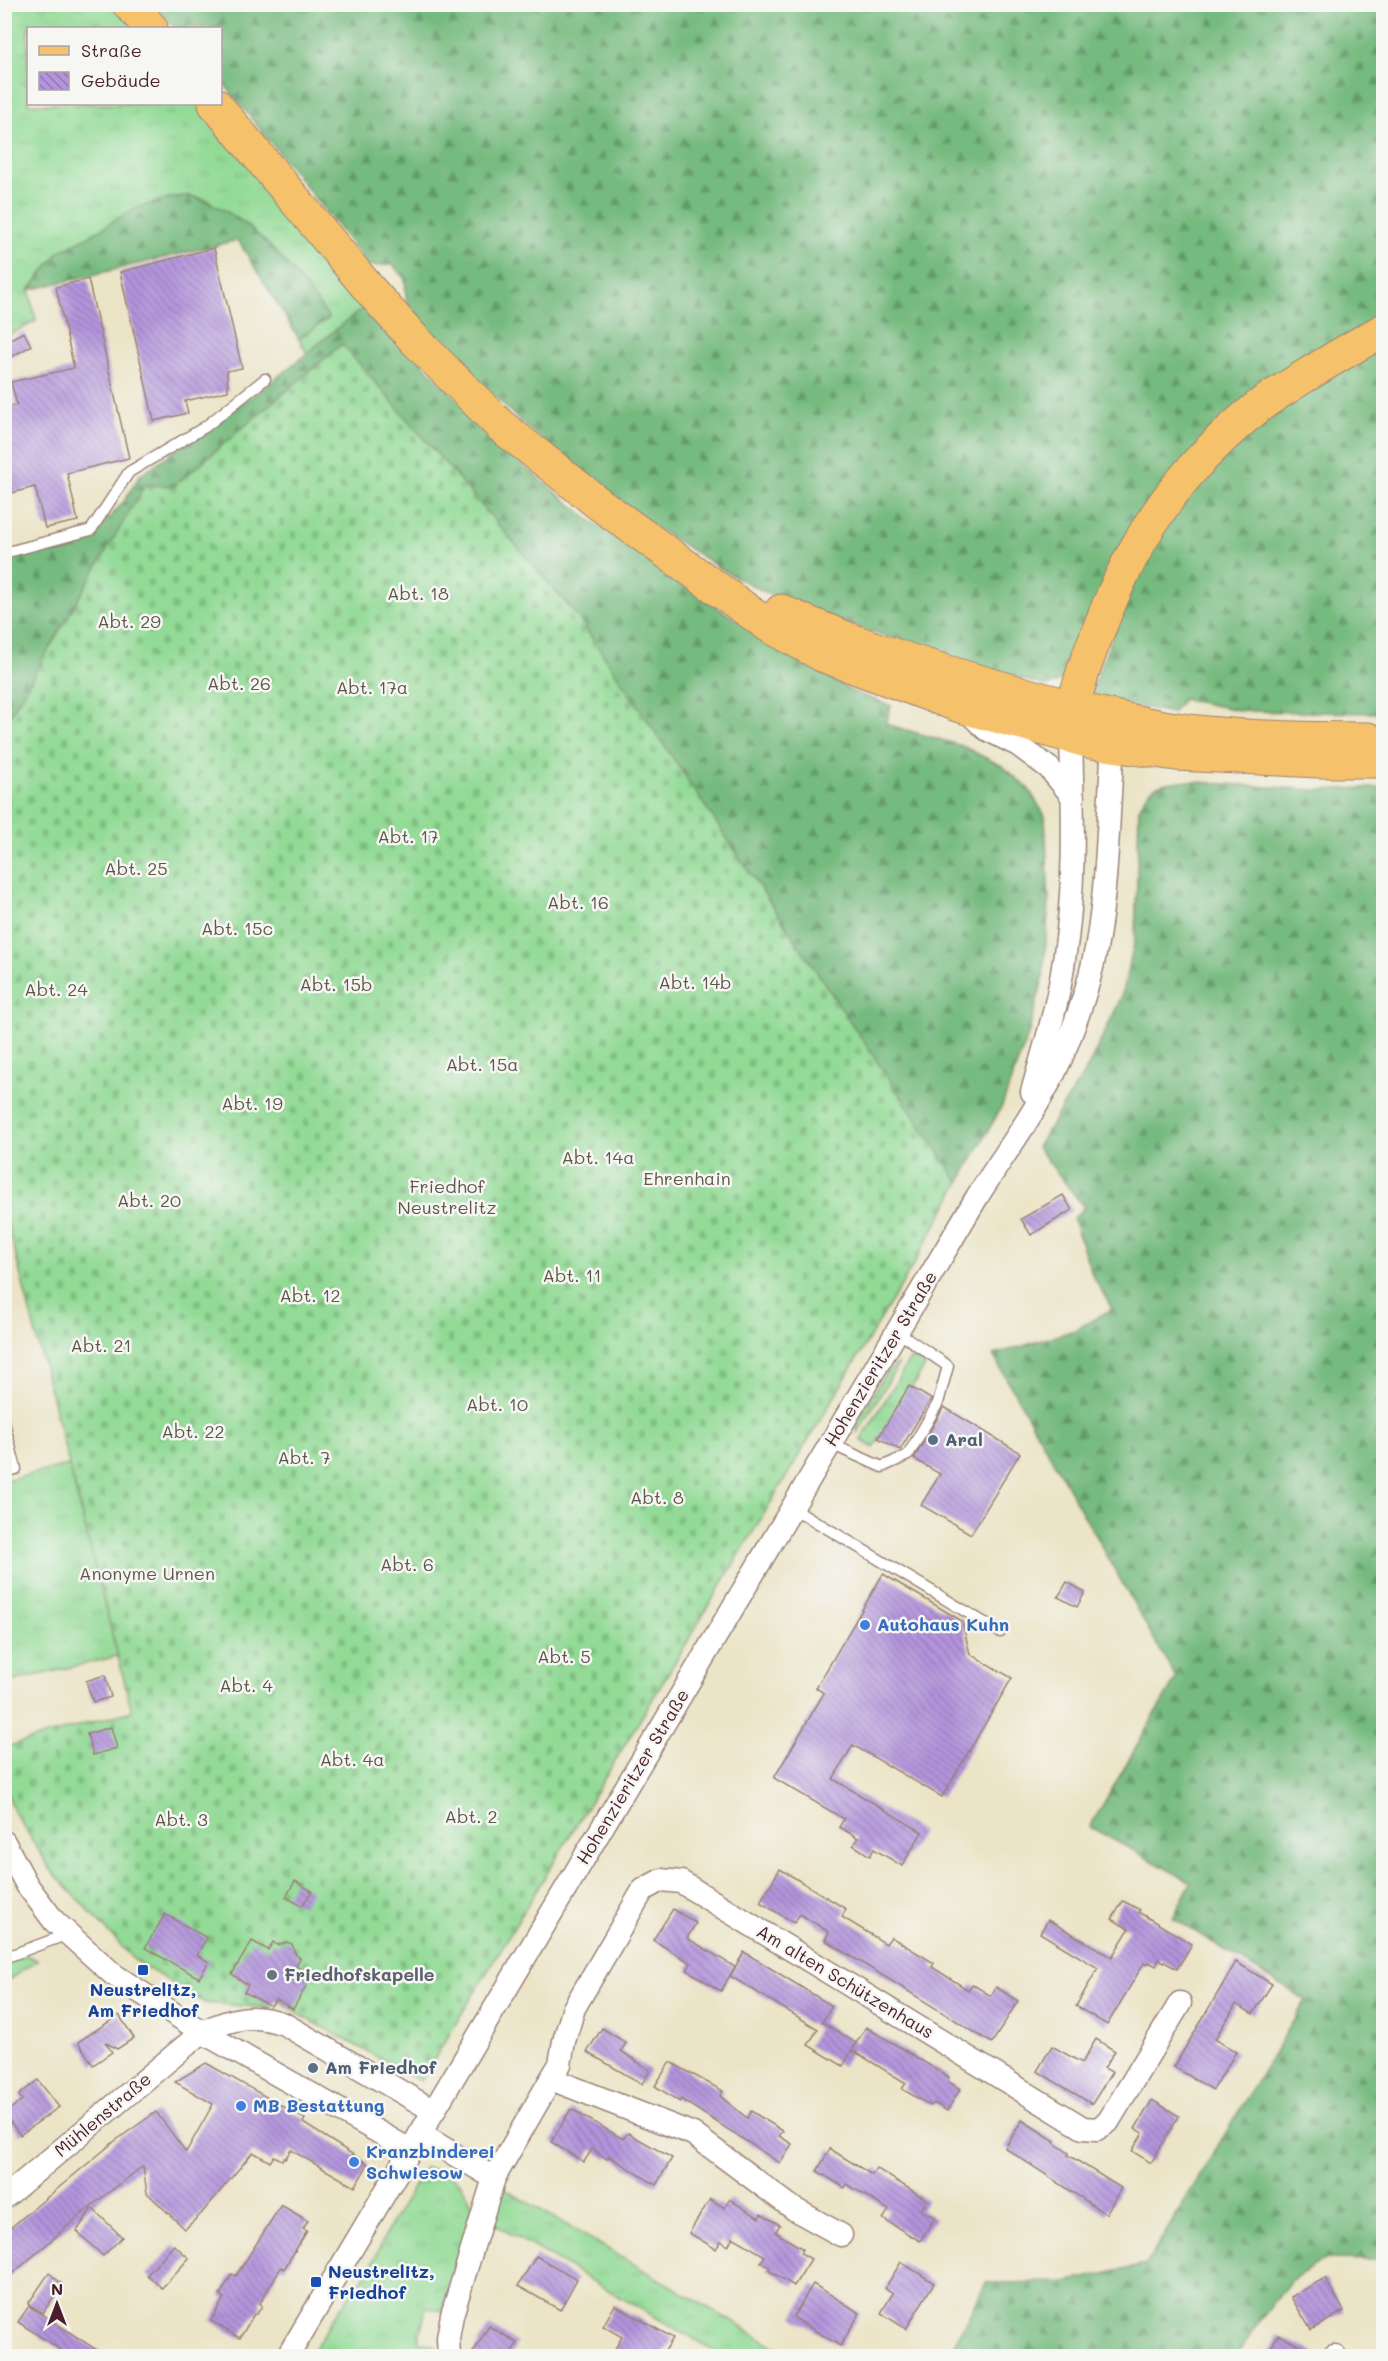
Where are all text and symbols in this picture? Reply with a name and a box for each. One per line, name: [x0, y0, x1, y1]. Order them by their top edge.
legend: [27, 27, 222, 105]
text: Straße: [81, 38, 142, 62]
text: Gebäude: [81, 68, 161, 92]
park label: Abt. 18: [387, 581, 449, 605]
park label: Abt. 29: [97, 609, 161, 633]
park label: Abt. 26: [207, 671, 271, 695]
park label: Abt. 17a: [336, 675, 408, 699]
park label: Abt. 17: [378, 824, 438, 848]
park label: Abt. 25: [104, 856, 168, 880]
park label: Abt. 16: [547, 890, 609, 914]
park label: Abt. 15c: [201, 916, 273, 940]
park label: Abt. 14b: [658, 970, 732, 994]
park label: Abt. 15b: [300, 972, 372, 996]
park label: Abt. 24: [24, 977, 88, 1001]
park label: Abt. 15a: [446, 1052, 518, 1076]
park label: Abt. 19: [221, 1091, 283, 1115]
park label: Abt. 14a: [562, 1145, 634, 1169]
park label: Ehrenhain: [643, 1166, 731, 1190]
park label: Friedhof Neustrelitz: [397, 1174, 497, 1219]
park label: Abt. 20: [117, 1188, 181, 1212]
park label: Abt. 11: [542, 1263, 602, 1287]
street label: Hohenzieritzer Straße: [818, 1266, 942, 1451]
park label: Abt. 12: [279, 1283, 341, 1307]
park label: Abt. 21: [70, 1333, 132, 1357]
park label: Abt. 10: [466, 1392, 528, 1416]
park label: Abt. 22: [162, 1419, 224, 1443]
place label: Aral: [945, 1427, 983, 1451]
marker: Aral: [926, 1433, 940, 1447]
park label: Abt. 7: [278, 1445, 330, 1469]
park label: Abt. 8: [630, 1485, 684, 1509]
park label: Abt. 6: [380, 1552, 434, 1576]
park label: Anonyme Urnen: [79, 1561, 215, 1585]
place label: Autohaus Kuhn: [877, 1612, 1009, 1636]
marker: Autohaus Kuhn: [858, 1618, 872, 1632]
park label: Abt. 5: [537, 1644, 591, 1668]
park label: Abt. 4: [219, 1673, 273, 1697]
street label: Hohenzieritzer Straße: [570, 1684, 694, 1869]
park label: Abt. 4a: [320, 1747, 384, 1771]
park label: Abt. 2: [445, 1804, 497, 1828]
park label: Abt. 3: [154, 1807, 208, 1831]
street label: Am alten Schützenhaus: [752, 1919, 939, 2044]
place label: Friedhofskapelle: [284, 1962, 435, 1986]
marker: Neustrelitz, Am Friedhof: [136, 1963, 150, 1977]
marker: Friedhofskapelle: [265, 1968, 279, 1982]
place label: Neustrelitz, Am Friedhof: [87, 1977, 199, 2022]
place label: Am Friedhof: [325, 2055, 437, 2079]
marker: Am Friedhof: [306, 2061, 320, 2075]
street label: Mühlenstraße: [49, 2067, 156, 2162]
place label: MB Bestattung: [253, 2093, 385, 2117]
marker: MB Bestattung: [234, 2099, 248, 2113]
place label: Kranzbinderei Schwiesow: [366, 2139, 495, 2184]
marker: Kranzbinderei Schwiesow: [347, 2155, 361, 2169]
place label: Neustrelitz, Friedhof: [328, 2259, 435, 2304]
north arrow: [27, 2274, 87, 2334]
marker: Neustrelitz, Friedhof: [309, 2275, 323, 2289]
text: N: [51, 2278, 63, 2299]

